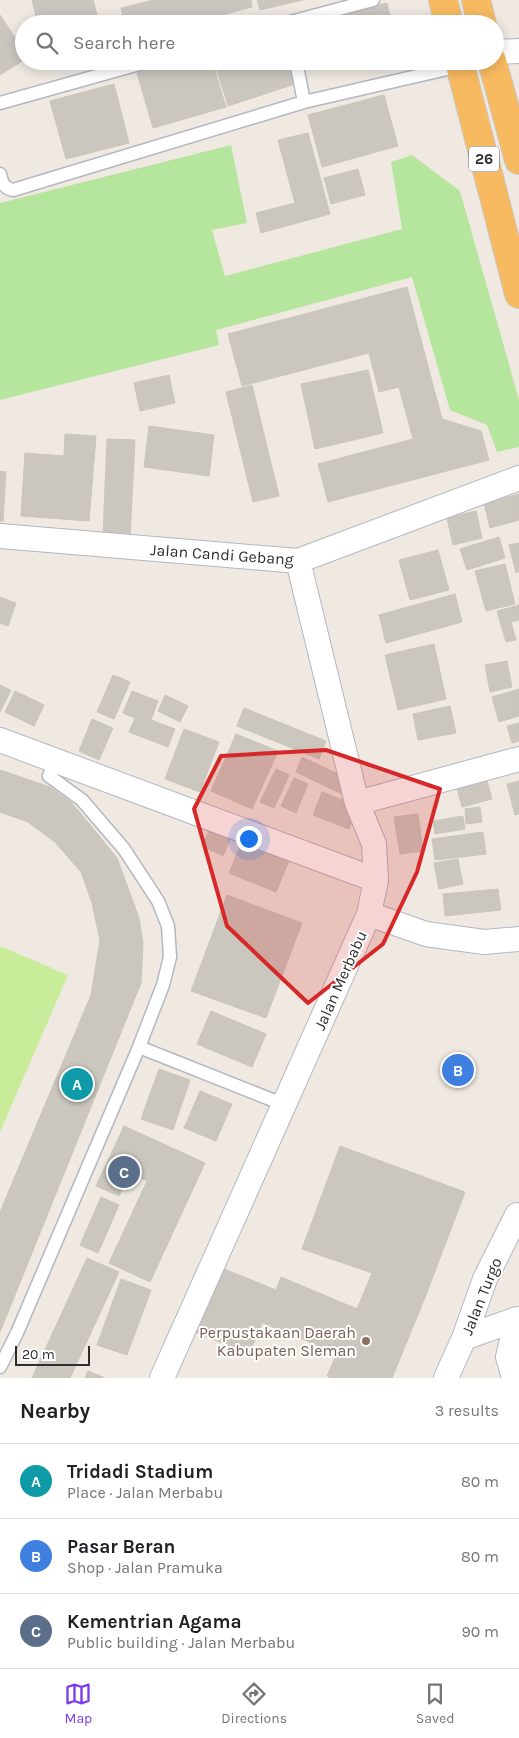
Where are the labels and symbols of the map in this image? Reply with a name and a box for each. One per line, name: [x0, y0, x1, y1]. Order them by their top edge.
road number: 26: [469, 146, 499, 172]
street label: Jalan Candi Gebang: [150, 540, 294, 569]
your location: [236, 826, 262, 852]
street label: Jalan Merbabu: [310, 927, 371, 1033]
pin: B: [442, 1051, 474, 1089]
pin: A: [61, 1065, 93, 1103]
pin: C: [108, 1153, 140, 1191]
street label: Jalan Turgo: [457, 1255, 506, 1338]
place label: Perpustakaan Daerah Kabupaten Sleman: [199, 1323, 356, 1360]
marker: Perpustakaan Daerah Kabupaten Sleman: [360, 1335, 372, 1347]
scale bar: [15, 1343, 90, 1366]

